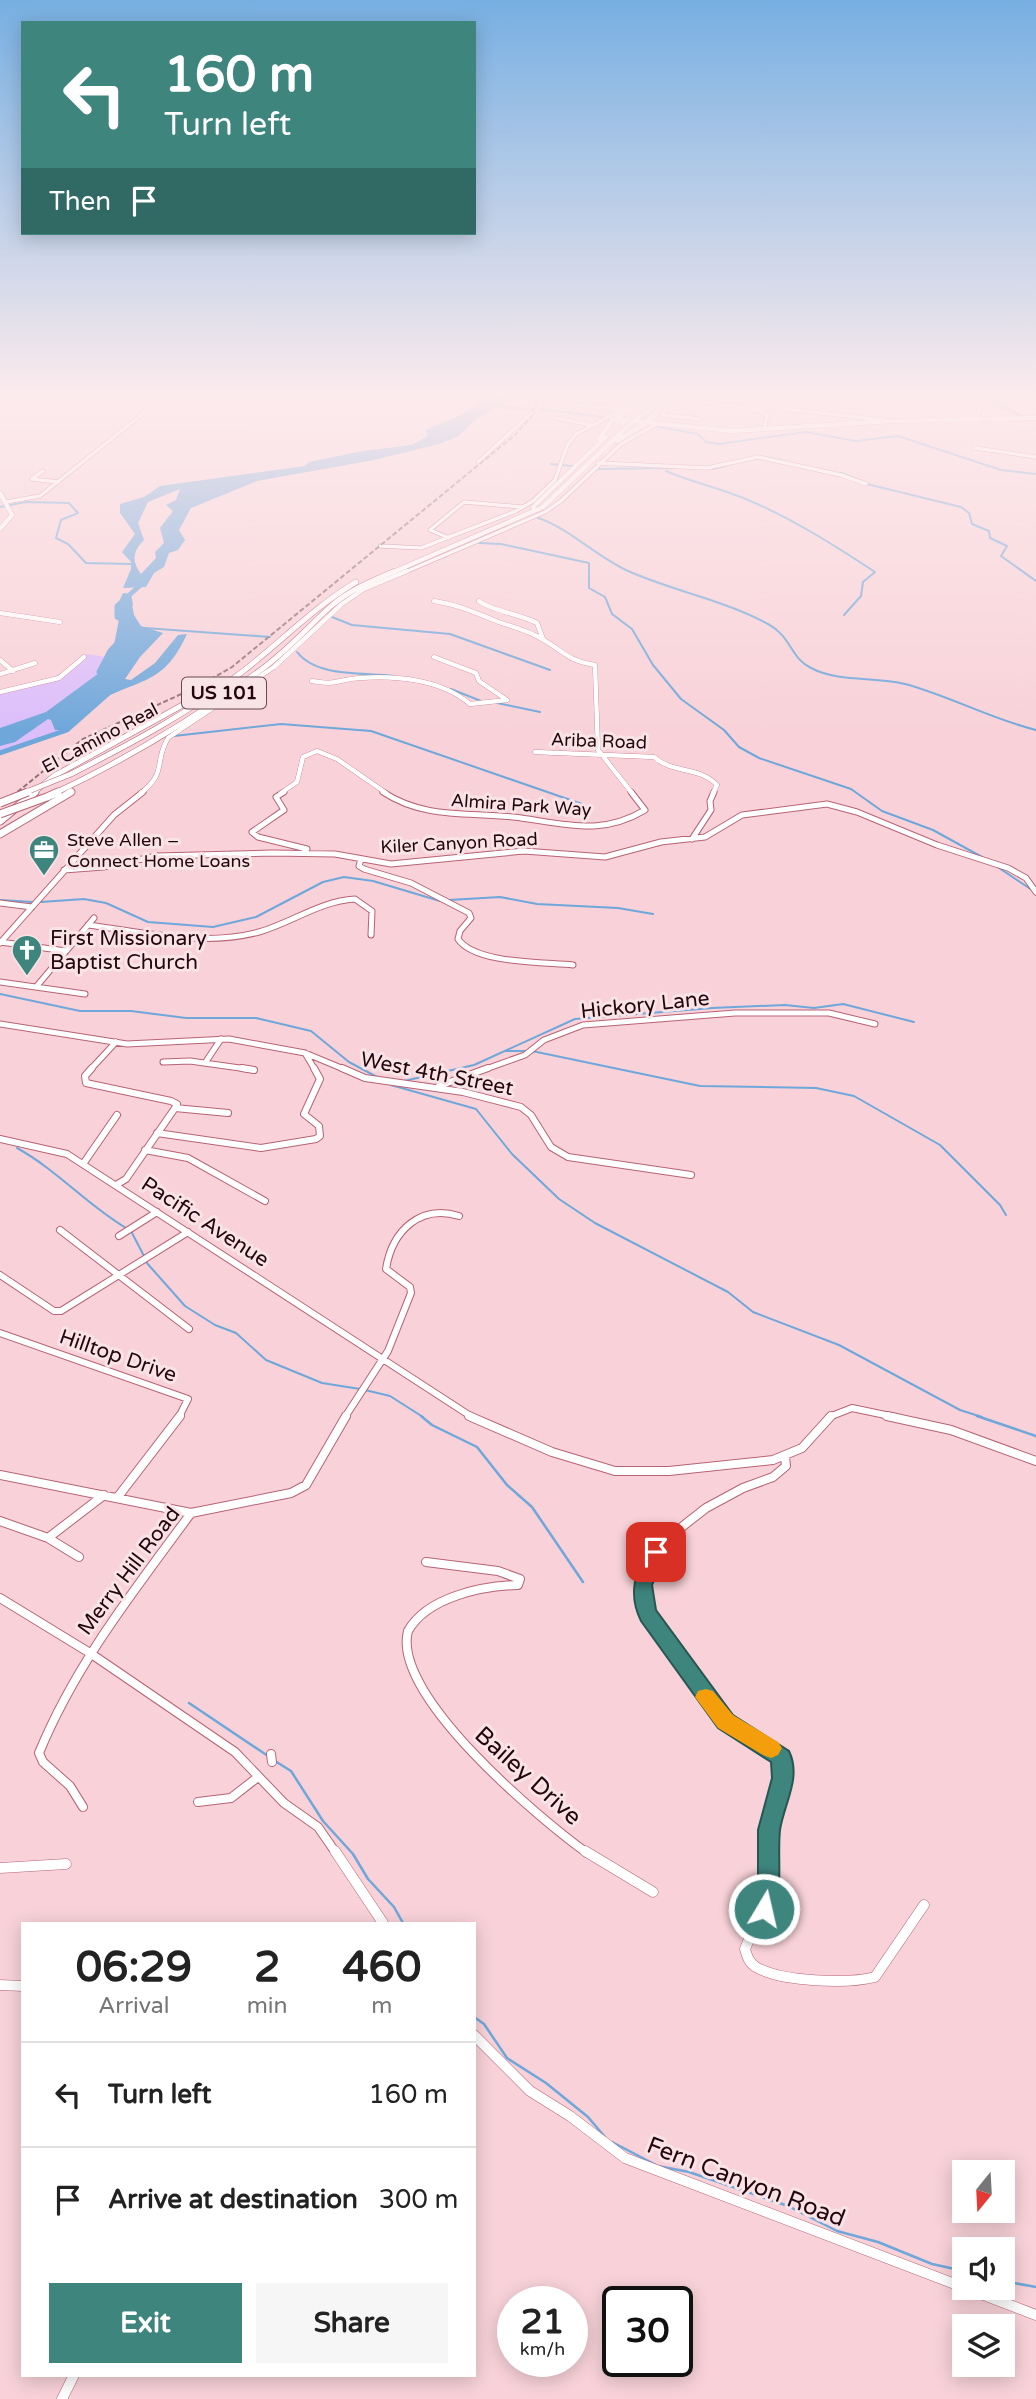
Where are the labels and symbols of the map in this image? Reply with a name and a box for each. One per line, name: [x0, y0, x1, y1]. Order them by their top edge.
road number: US 101: [182, 678, 266, 708]
street label: El Camino Real: [38, 698, 162, 778]
street label: Ariba Road: [551, 728, 647, 754]
street label: Almira Park Way: [450, 789, 592, 821]
street label: Kiler Canyon Road: [380, 828, 538, 858]
place label: Steve Allen – Connect Home Loans: [67, 829, 250, 872]
office icon: Steve Allen – Connect Home Loans: [27, 833, 61, 877]
place label: First Missionary Baptist Church: [50, 926, 207, 975]
church icon: First Missionary Baptist Church: [10, 933, 44, 977]
street label: Hickory Lane: [579, 986, 711, 1024]
street label: West 4th Street: [358, 1047, 516, 1101]
street label: Pacific Avenue: [137, 1171, 274, 1273]
street label: Hilltop Drive: [56, 1324, 180, 1388]
street label: Merry Hill Road: [73, 1502, 185, 1640]
pin: [626, 1522, 686, 1582]
street label: Bailey Drive: [469, 1720, 587, 1832]
position arrow: [727, 1872, 801, 1946]
street label: Fern Canyon Road: [643, 2131, 849, 2233]
north arrow: [952, 2160, 1015, 2222]
speed limit sign: 30: [602, 2286, 693, 2377]

